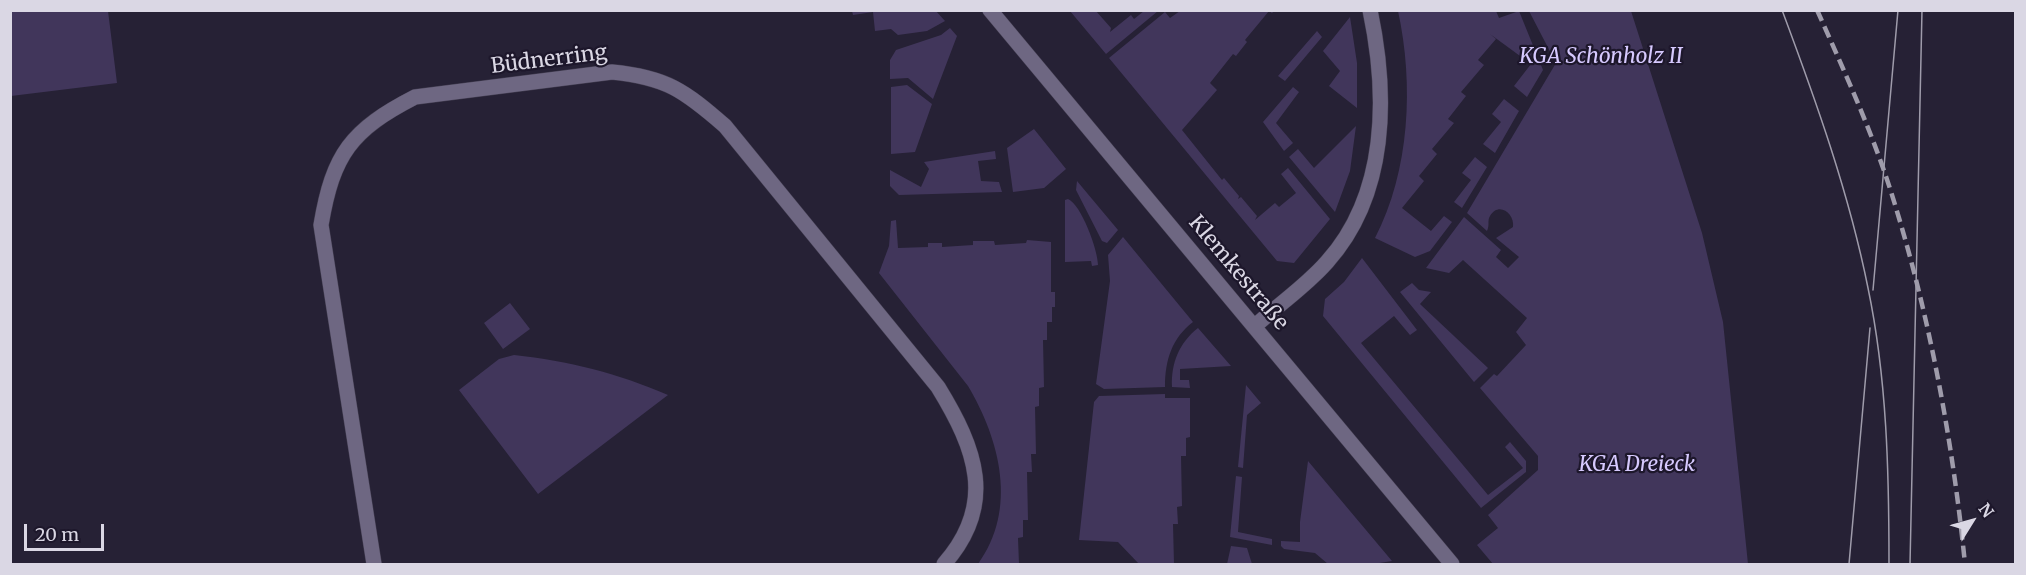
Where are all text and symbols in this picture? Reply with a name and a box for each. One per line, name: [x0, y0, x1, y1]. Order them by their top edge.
street label: Büdnerring: [489, 40, 609, 80]
park label: KGA Schönholz II: [1519, 44, 1683, 70]
street label: Klemkestraße: [1183, 211, 1293, 335]
park label: KGA Dreieck: [1579, 452, 1695, 478]
north arrow: [1942, 491, 2002, 551]
text: N: [1975, 499, 1998, 521]
scale bar: [27, 512, 106, 550]
text: 20 m: [35, 523, 79, 546]

